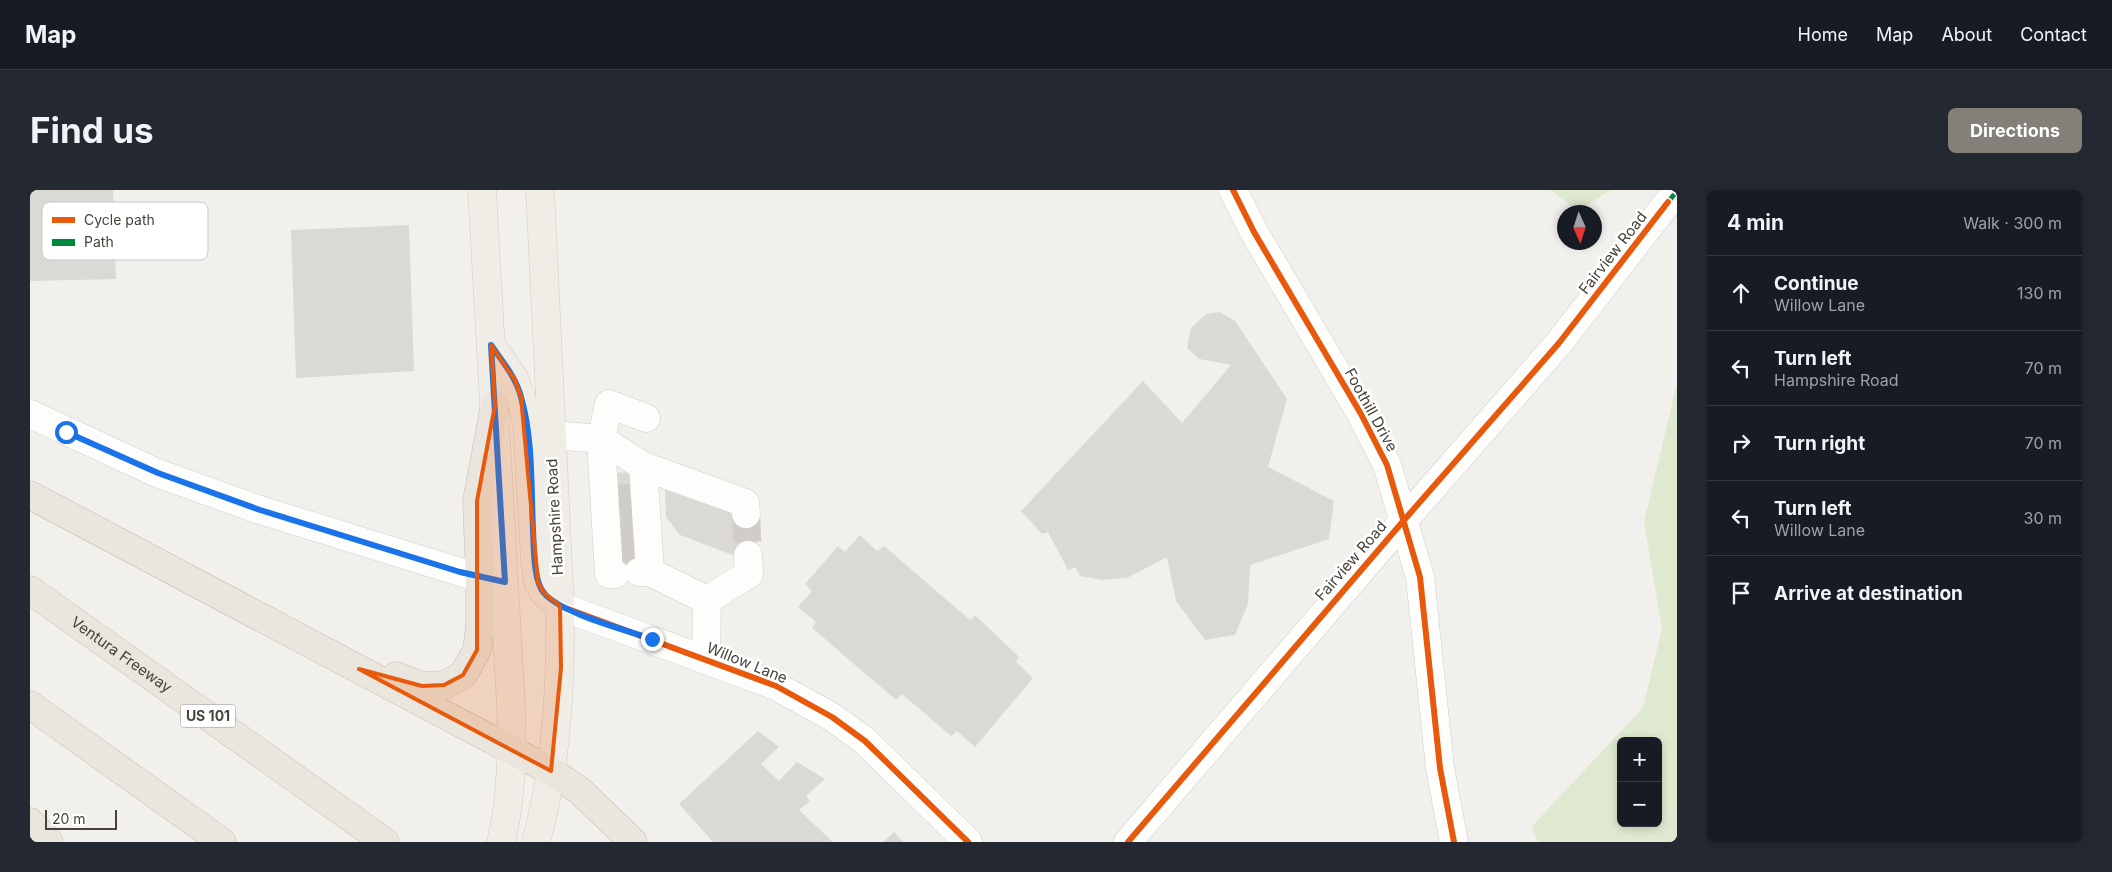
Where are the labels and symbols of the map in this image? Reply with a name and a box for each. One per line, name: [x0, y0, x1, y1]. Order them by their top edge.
legend: [42, 202, 208, 260]
north arrow: [1557, 205, 1602, 250]
street label: Fairview Road: [1574, 208, 1651, 298]
text: Cycle path: [84, 211, 155, 228]
text: Path: [84, 233, 114, 250]
street label: Foothill Drive: [1341, 365, 1402, 455]
route start: [55, 421, 78, 444]
street label: Hampshire Road: [542, 458, 567, 576]
street label: Fairview Road: [1311, 517, 1390, 605]
street label: Ventura Freeway: [67, 612, 176, 697]
route end: [641, 628, 664, 651]
street label: Willow Lane: [704, 638, 790, 687]
road number: US 101: [180, 704, 236, 728]
scale bar: [45, 807, 118, 830]

